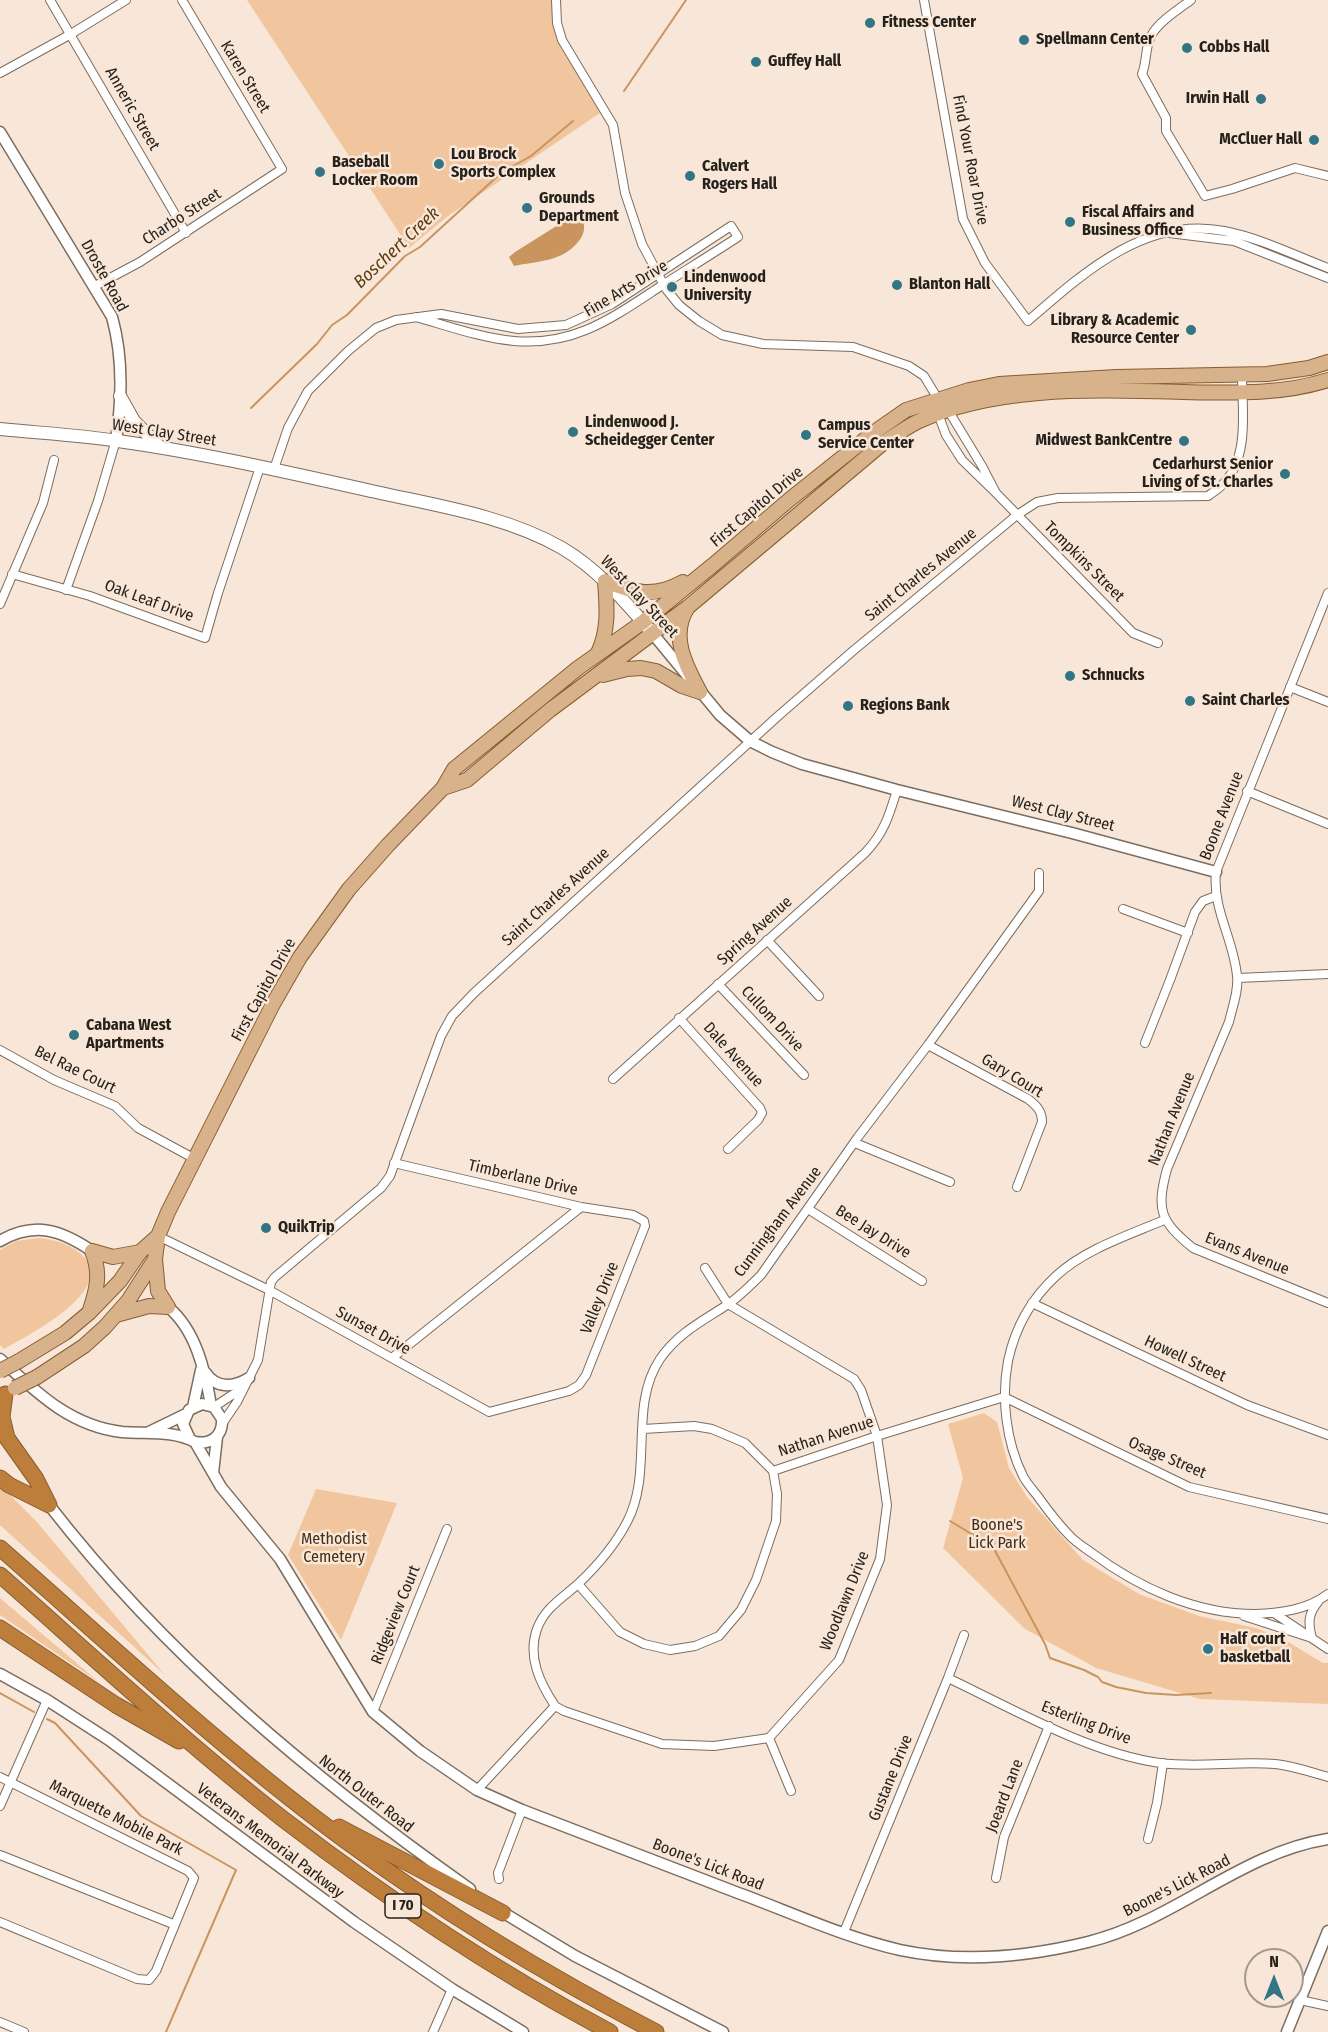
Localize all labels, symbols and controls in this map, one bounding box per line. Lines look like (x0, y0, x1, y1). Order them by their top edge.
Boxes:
place label: Fitness Center (882, 13, 976, 33)
marker: Fitness Center (863, 16, 877, 30)
place label: Spellmann Center (1036, 30, 1154, 50)
marker: Spellmann Center (1017, 33, 1031, 47)
street label: Karen Street (216, 37, 274, 117)
place label: Cobbs Hall (1199, 38, 1269, 58)
marker: Cobbs Hall (1180, 41, 1194, 55)
place label: Guffey Hall (768, 52, 841, 72)
marker: Guffey Hall (749, 55, 763, 69)
street label: Anneric Street (100, 64, 164, 154)
place label: Irwin Hall (1186, 89, 1249, 109)
marker: Irwin Hall (1254, 92, 1268, 106)
street label: Find Your Roar Drive (948, 93, 992, 227)
place label: McCluer Hall (1219, 130, 1302, 150)
marker: McCluer Hall (1307, 133, 1321, 147)
place label: Lou Brock Sports Complex (451, 145, 556, 183)
place label: Baseball Locker Room (332, 153, 418, 191)
marker: Lou Brock Sports Complex (432, 157, 446, 171)
place label: Calvert Rogers Hall (702, 157, 777, 195)
marker: Baseball Locker Room (313, 165, 327, 179)
marker: Calvert Rogers Hall (683, 169, 697, 183)
street label: Charbo Street (139, 184, 225, 250)
place label: Grounds Department (539, 189, 619, 227)
marker: Grounds Department (520, 201, 534, 215)
water label: Boschert Creek (350, 203, 444, 293)
place label: Fiscal Affairs and Business Office (1082, 203, 1194, 241)
marker: Fiscal Affairs and Business Office (1063, 215, 1077, 229)
street label: Droste Road (76, 237, 132, 315)
street label: Fine Arts Drive (581, 256, 671, 322)
place label: Lindenwood University (684, 268, 766, 306)
place label: Blanton Hall (909, 275, 990, 295)
marker: Blanton Hall (890, 278, 904, 292)
marker: Lindenwood University (665, 280, 679, 294)
place label: Library & Academic Resource Center (1051, 311, 1179, 349)
marker: Library & Academic Resource Center (1184, 323, 1198, 337)
place label: Lindenwood J. Scheidegger Center (585, 413, 714, 451)
street label: West Clay Street (110, 415, 218, 451)
place label: Campus Service Center (818, 416, 914, 454)
marker: Lindenwood J. Scheidegger Center (566, 425, 580, 439)
marker: Campus Service Center (799, 428, 813, 442)
place label: Midwest BankCentre (1035, 431, 1172, 451)
marker: Midwest BankCentre (1177, 434, 1191, 448)
place label: Cedarhurst Senior Living of St. Charles (1142, 455, 1273, 493)
street label: First Capitol Drive (707, 463, 807, 551)
marker: Cedarhurst Senior Living of St. Charles (1278, 467, 1292, 481)
street label: Tompkins Street (1040, 518, 1128, 606)
street label: Saint Charles Avenue (861, 524, 981, 626)
street label: West Clay Street (596, 552, 682, 642)
street label: Oak Leaf Drive (102, 576, 196, 626)
place label: Schnucks (1082, 666, 1144, 686)
marker: Schnucks (1063, 669, 1077, 683)
place label: Saint Charles (1202, 691, 1290, 711)
marker: Saint Charles (1183, 694, 1197, 708)
place label: Regions Bank (860, 696, 950, 716)
marker: Regions Bank (841, 699, 855, 713)
street label: Boone Avenue (1196, 769, 1248, 863)
street label: West Clay Street (1009, 792, 1117, 836)
street label: Saint Charles Avenue (498, 844, 614, 950)
street label: Spring Avenue (714, 892, 796, 970)
street label: First Capitol Drive (228, 935, 300, 1045)
street label: Cullom Drive (737, 982, 807, 1056)
place label: Cabana West Apartments (86, 1016, 171, 1054)
street label: Dale Avenue (699, 1019, 767, 1091)
marker: Cabana West Apartments (67, 1028, 81, 1042)
street label: Bel Rae Court (31, 1042, 119, 1098)
street label: Gary Court (978, 1050, 1046, 1102)
street label: Nathan Avenue (1144, 1069, 1200, 1169)
street label: Timberlane Drive (466, 1156, 580, 1200)
street label: Cunningham Avenue (730, 1163, 826, 1281)
street label: Bee Jay Drive (832, 1201, 914, 1263)
place label: QuikTrip (278, 1218, 335, 1238)
marker: QuikTrip (259, 1221, 273, 1235)
street label: Evans Avenue (1202, 1228, 1292, 1280)
street label: Valley Drive (577, 1259, 623, 1337)
street label: Sunset Drive (332, 1303, 414, 1359)
street label: Howell Street (1141, 1332, 1229, 1386)
street label: Nathan Avenue (776, 1413, 876, 1461)
street label: Osage Street (1125, 1433, 1209, 1483)
park label: Boone's Lick Park (968, 1516, 1026, 1554)
park label: Methodist Cemetery (301, 1530, 367, 1568)
street label: Woodlawn Drive (816, 1548, 874, 1654)
street label: Ridgeview Court (367, 1563, 425, 1667)
place label: Half court basketball (1220, 1630, 1290, 1668)
marker: Half court basketball (1201, 1642, 1215, 1656)
street label: Esterling Drive (1038, 1697, 1134, 1749)
street label: Gustane Drive (865, 1732, 917, 1824)
street label: North Outer Road (315, 1751, 417, 1837)
street label: Joeard Lane (982, 1757, 1028, 1835)
street label: Marquette Mobile Park (46, 1776, 186, 1860)
street label: Veterans Memorial Parkway (193, 1779, 347, 1903)
street label: Boone's Lick Road (650, 1835, 766, 1895)
street label: Boone's Lick Road (1120, 1851, 1234, 1921)
road number: I 70 (385, 1894, 421, 1918)
north arrow (1244, 1948, 1304, 2008)
text: N (1269, 1952, 1279, 1971)

